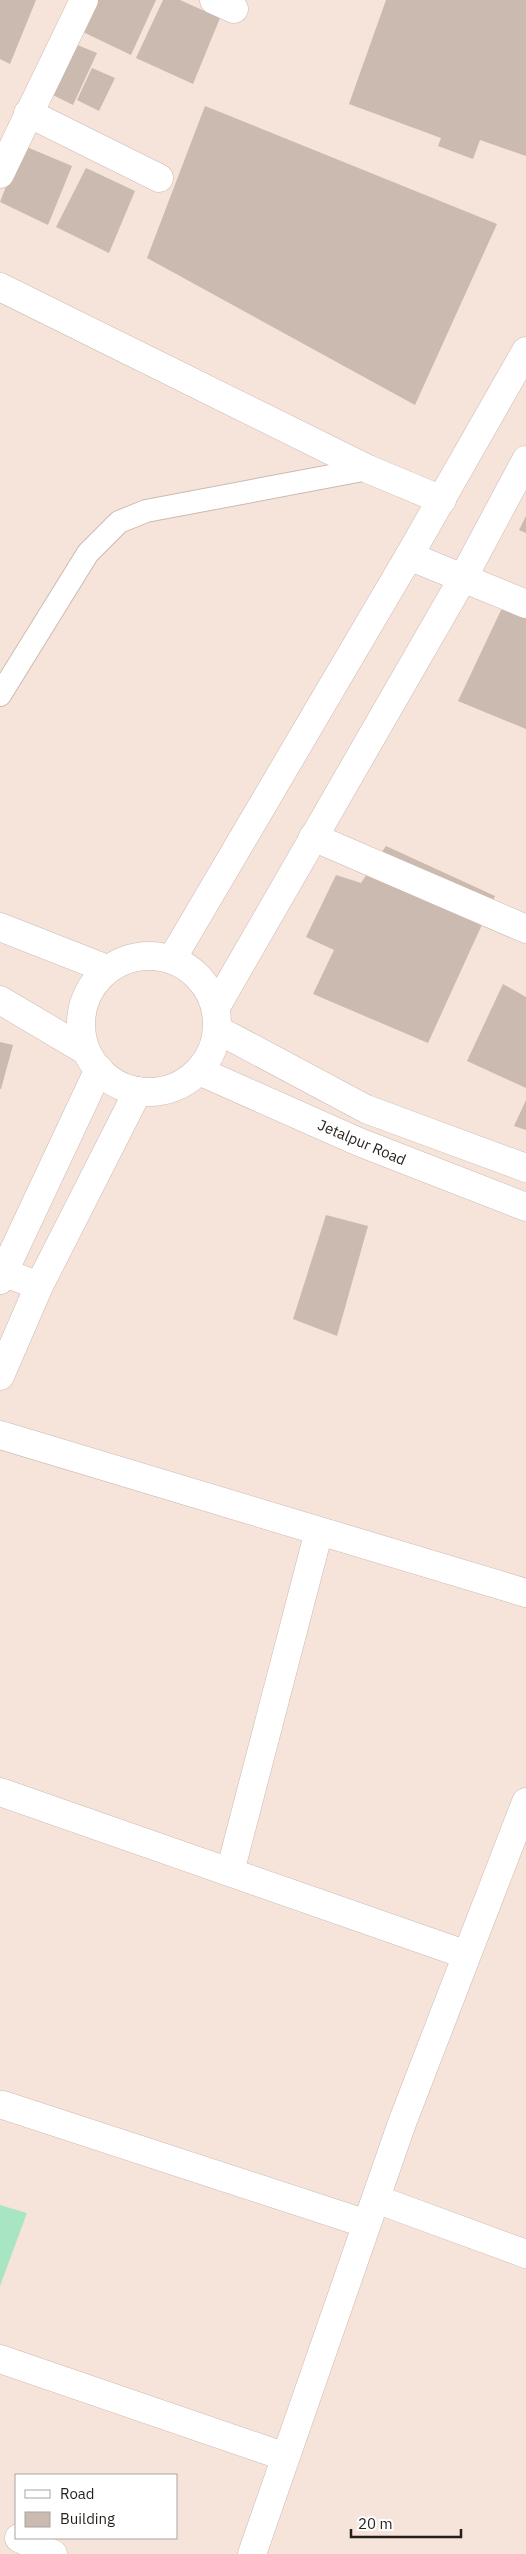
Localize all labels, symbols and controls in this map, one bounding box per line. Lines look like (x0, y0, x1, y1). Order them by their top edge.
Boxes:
street label: Jetalpur Road (315, 1115, 409, 1169)
legend (15, 2474, 178, 2539)
text: Road (60, 2484, 95, 2503)
scale bar (351, 2506, 461, 2538)
text: Building (60, 2509, 115, 2528)
text: 20 m (358, 2514, 393, 2533)

